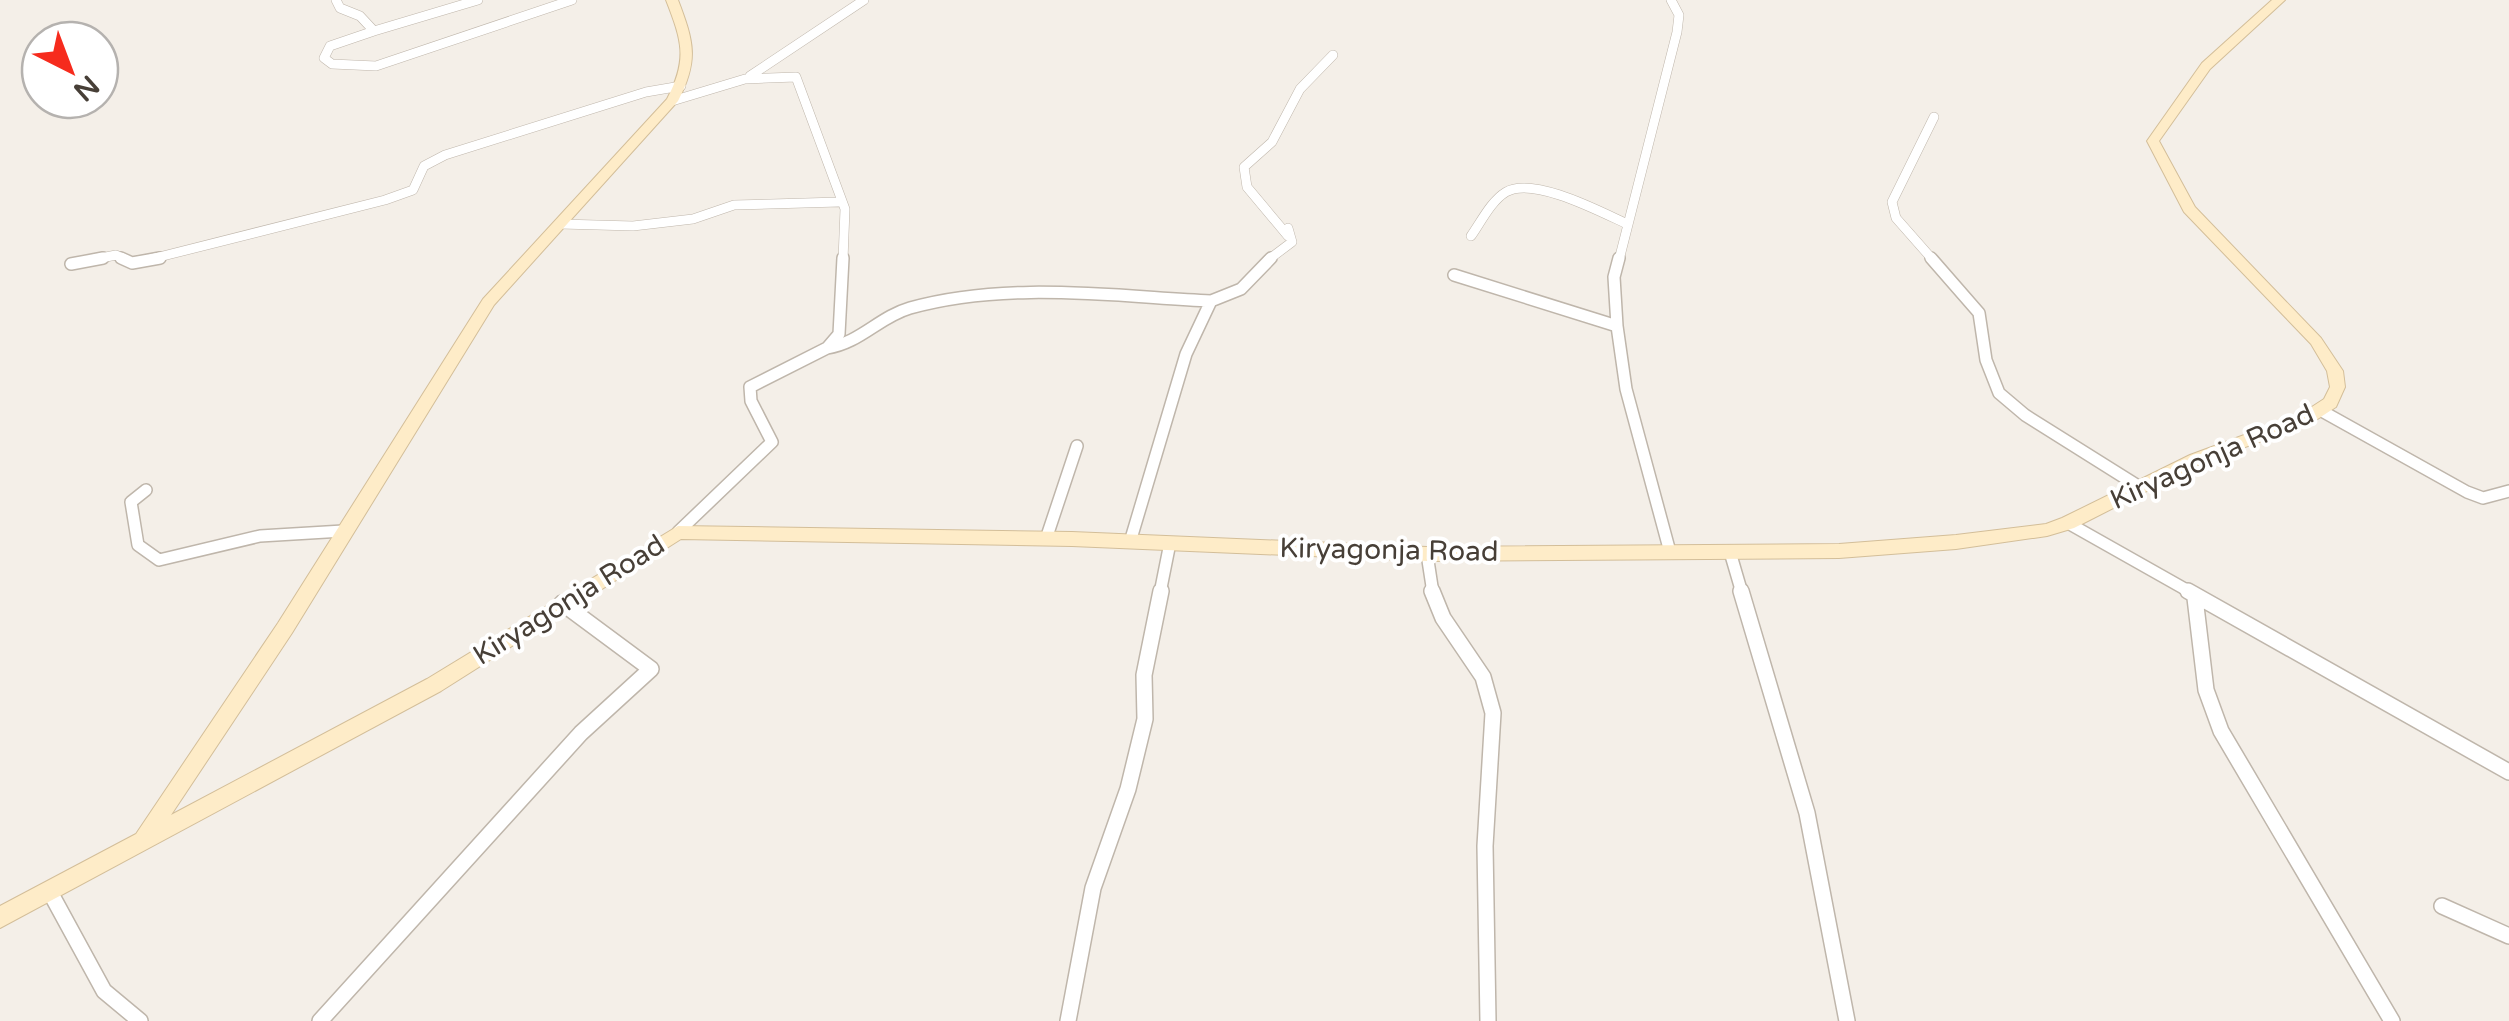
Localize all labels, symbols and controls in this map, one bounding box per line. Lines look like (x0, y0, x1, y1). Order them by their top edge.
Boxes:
north arrow (20, 20, 120, 120)
text: N (66, 68, 106, 108)
street label: Kiryagonja Road (2105, 397, 2319, 517)
street label: Kiryagonja Road (467, 527, 671, 673)
street label: Kiryagonja Road (1279, 531, 1499, 569)

